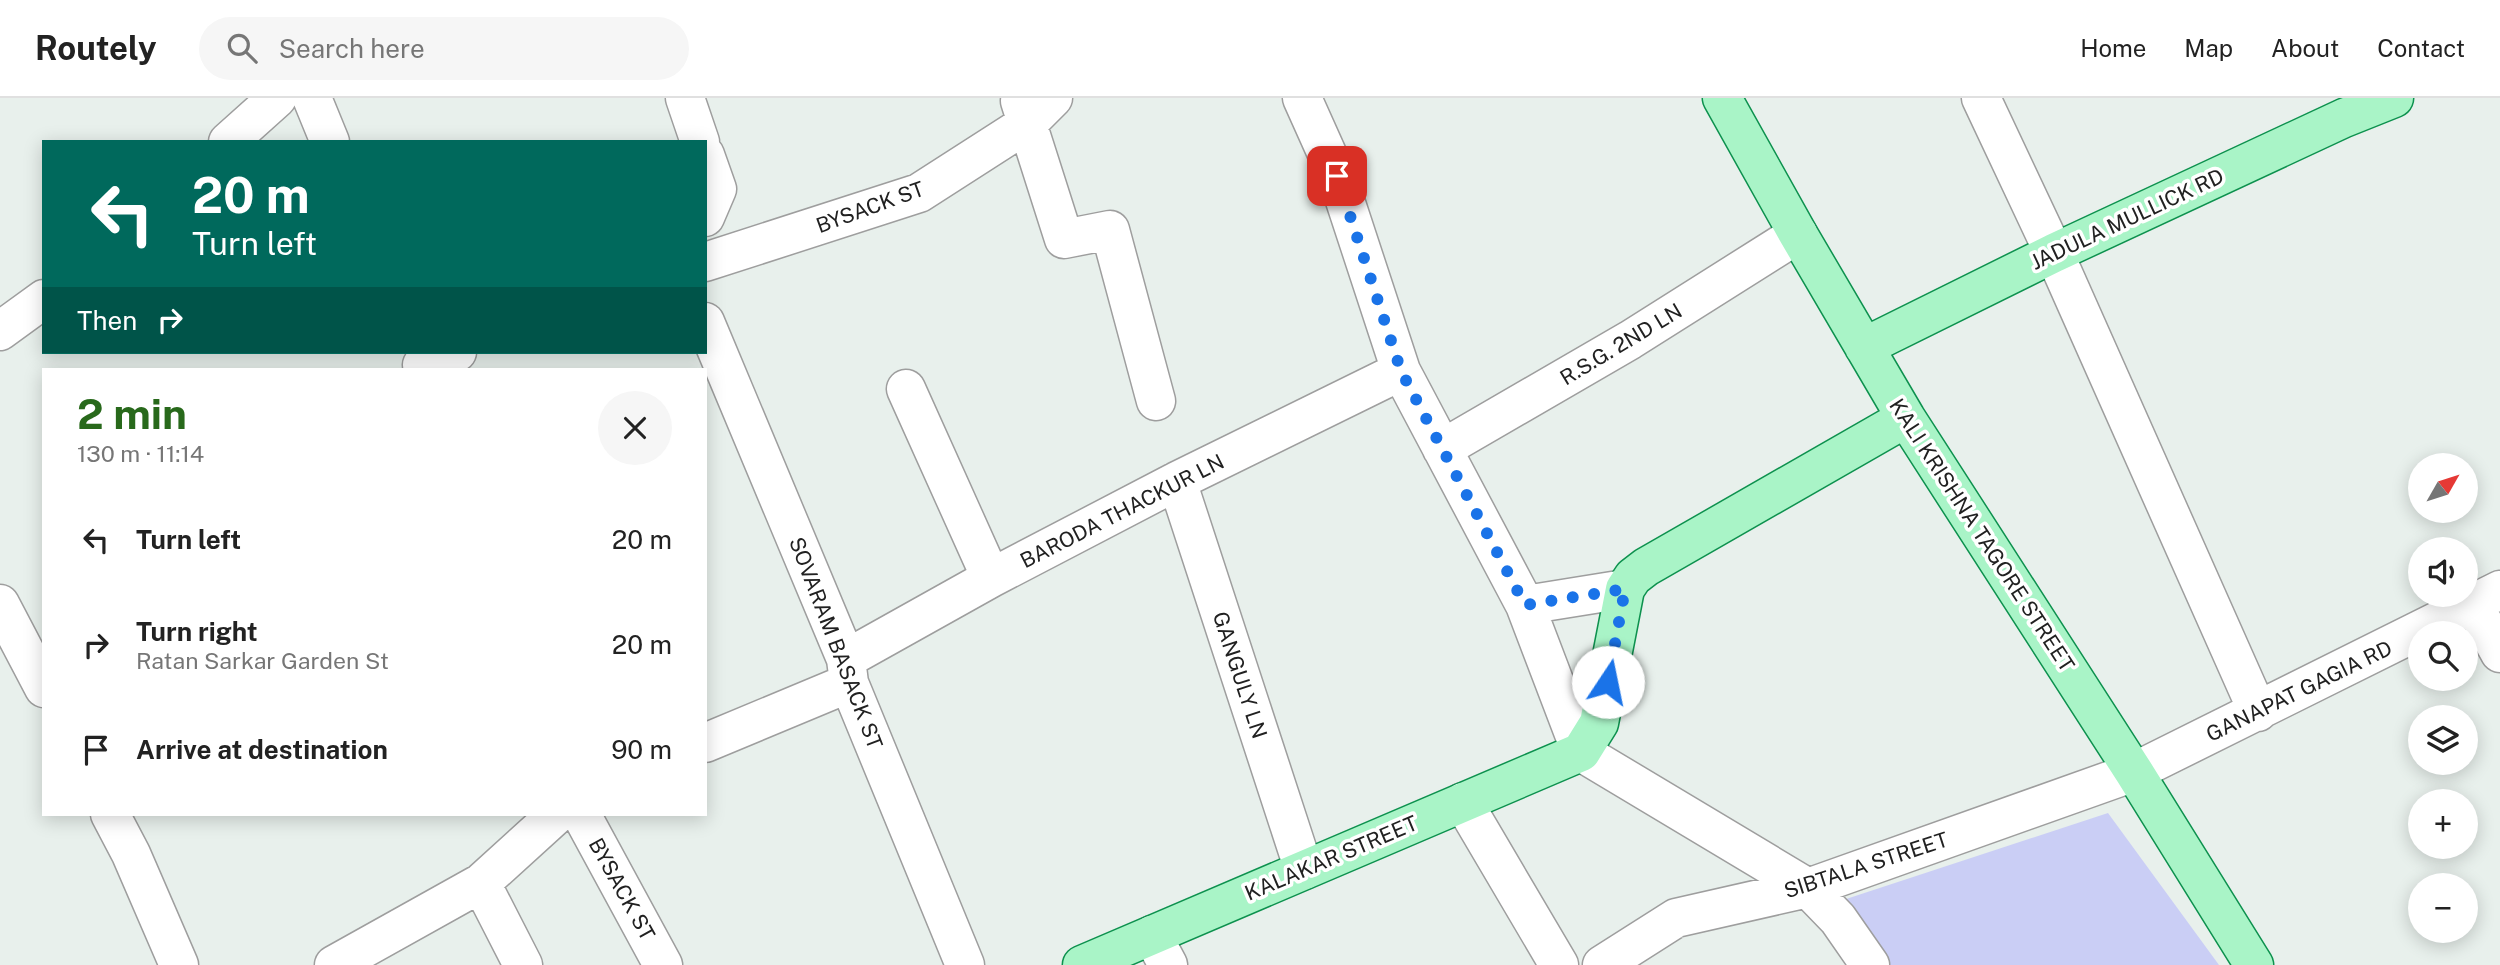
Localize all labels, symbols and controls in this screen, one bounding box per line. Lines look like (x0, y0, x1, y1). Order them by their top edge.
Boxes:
search box (199, 17, 689, 80)
text: Routely (35, 29, 157, 67)
icon: search (223, 29, 261, 67)
text: Search here (279, 33, 425, 64)
text: Home (2080, 34, 2146, 62)
text: Map (2184, 34, 2233, 62)
text: About (2271, 34, 2339, 62)
text: Contact (2377, 34, 2465, 62)
pin (1307, 146, 1367, 206)
icon: arrive (1318, 157, 1356, 195)
street label: JADULA MULLICK RD (2027, 163, 2227, 275)
text: 20 m (192, 166, 310, 224)
icon: left (77, 168, 168, 259)
street label: BYSACK ST (813, 176, 927, 238)
text: Turn left (192, 225, 317, 262)
street label: R.S.G. 2ND LN (1556, 298, 1686, 390)
icon: right (151, 301, 189, 339)
text: Then (77, 305, 137, 336)
text: 2 min (77, 389, 187, 438)
button: close (598, 391, 672, 465)
street label: KALI KRISHNA TAGORE STREET (1884, 394, 2080, 676)
text: 130 m · 11:14 (77, 440, 204, 467)
street label: BARODA THACKUR LN (1016, 449, 1228, 573)
north arrow (2408, 453, 2478, 523)
map controls (2408, 453, 2478, 943)
icon: left (77, 521, 115, 559)
text: Turn left (136, 524, 241, 555)
text: 20 m (612, 524, 672, 555)
street label: SOVARAM BASACK ST (784, 534, 888, 752)
button: sound (2408, 537, 2478, 607)
street label: GANGULY LN (1208, 608, 1272, 742)
text: Turn right (136, 616, 258, 647)
button: search (2408, 621, 2478, 691)
icon: right (77, 626, 115, 664)
text: 20 m (612, 629, 672, 660)
street label: GANAPAT GAGIA RD (2202, 635, 2396, 747)
position arrow (1571, 645, 1645, 719)
text: Ratan Sarkar Garden St (136, 647, 389, 674)
button: layers (2408, 705, 2478, 775)
icon: arrive (77, 731, 115, 769)
text: Arrive at destination (136, 734, 388, 765)
text: 90 m (611, 734, 672, 765)
button: + (2408, 789, 2478, 859)
street label: KALAKAR STREET (1241, 810, 1421, 906)
street label: SIBTALA STREET (1781, 827, 1951, 903)
street label: BYSACK ST (584, 833, 660, 945)
button: − (2408, 873, 2478, 943)

